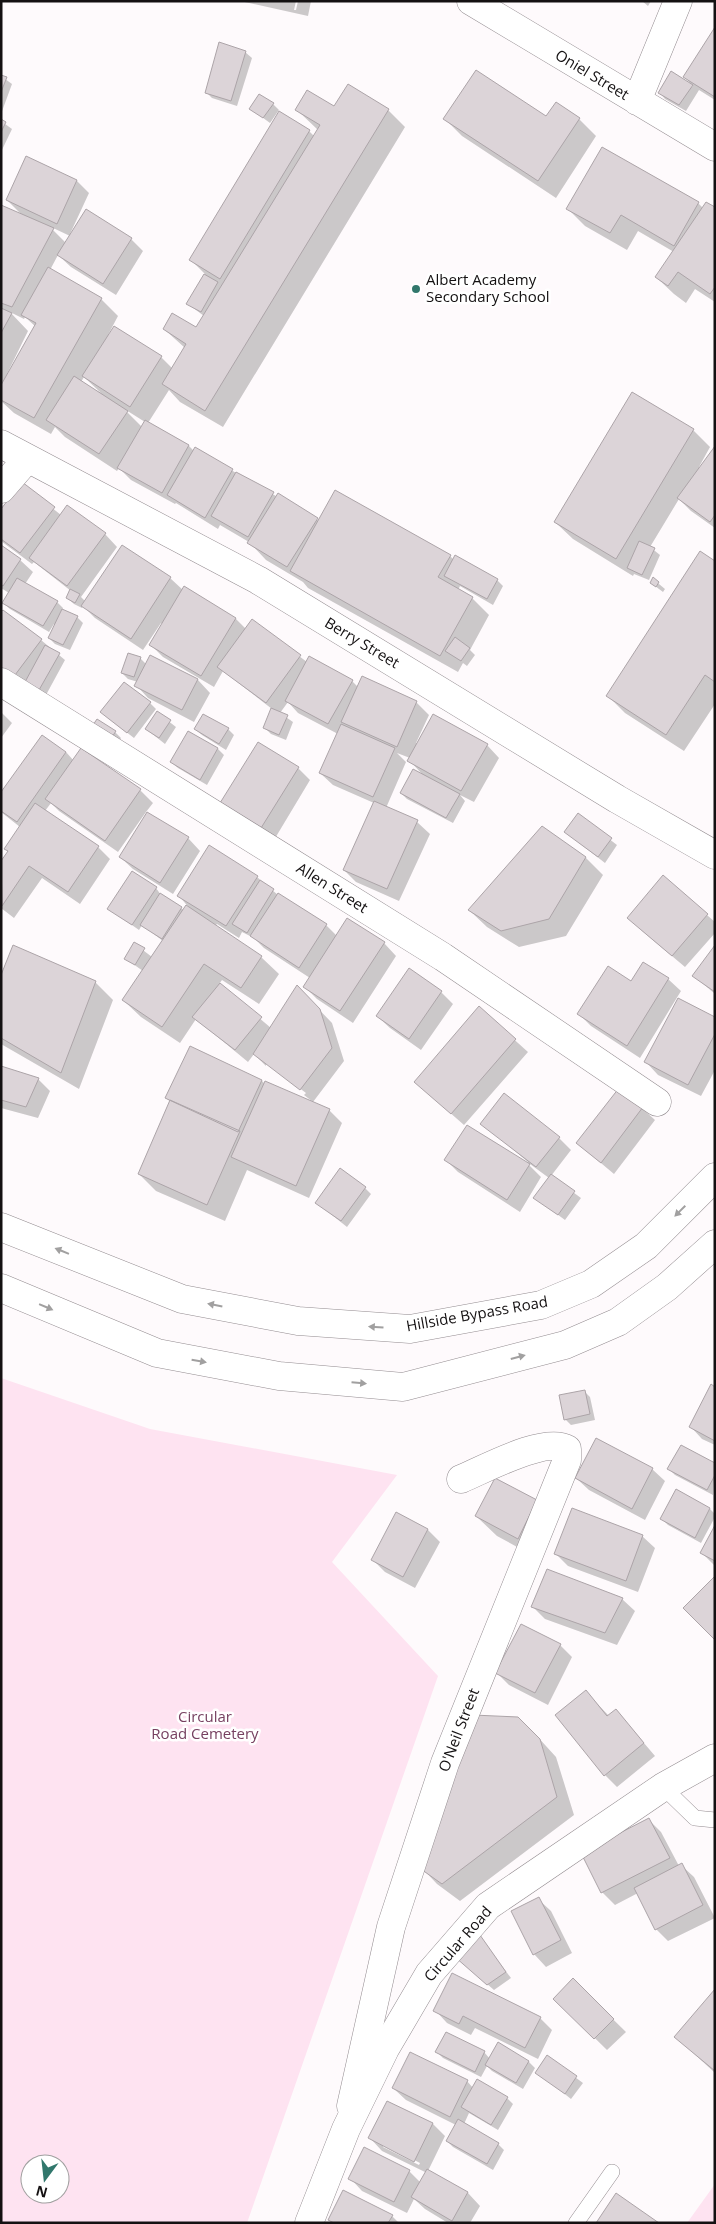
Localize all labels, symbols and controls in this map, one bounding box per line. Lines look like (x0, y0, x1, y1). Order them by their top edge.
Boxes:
street label: Oniel Street (552, 44, 633, 104)
place label: Albert Academy Secondary School (426, 269, 550, 306)
marker: Albert Academy Secondary School (410, 283, 422, 295)
street label: Berry Street (321, 612, 404, 672)
street label: Allen Street (293, 857, 372, 917)
one-way arrow (675, 1205, 687, 1217)
one-way arrow (55, 1247, 69, 1255)
street label: Hillside Bypass Road (404, 1291, 549, 1335)
one-way arrow (207, 1301, 223, 1309)
one-way arrow (39, 1303, 53, 1311)
one-way arrow (368, 1322, 384, 1330)
one-way arrow (510, 1353, 525, 1361)
one-way arrow (191, 1357, 207, 1365)
one-way arrow (352, 1379, 368, 1387)
street label: O'Neil Street (433, 1685, 483, 1774)
park label: Circular Road Cemetery (151, 1706, 259, 1743)
street label: Circular Road (419, 1901, 496, 1985)
north arrow (20, 2154, 70, 2204)
text: N (34, 2181, 49, 2203)

